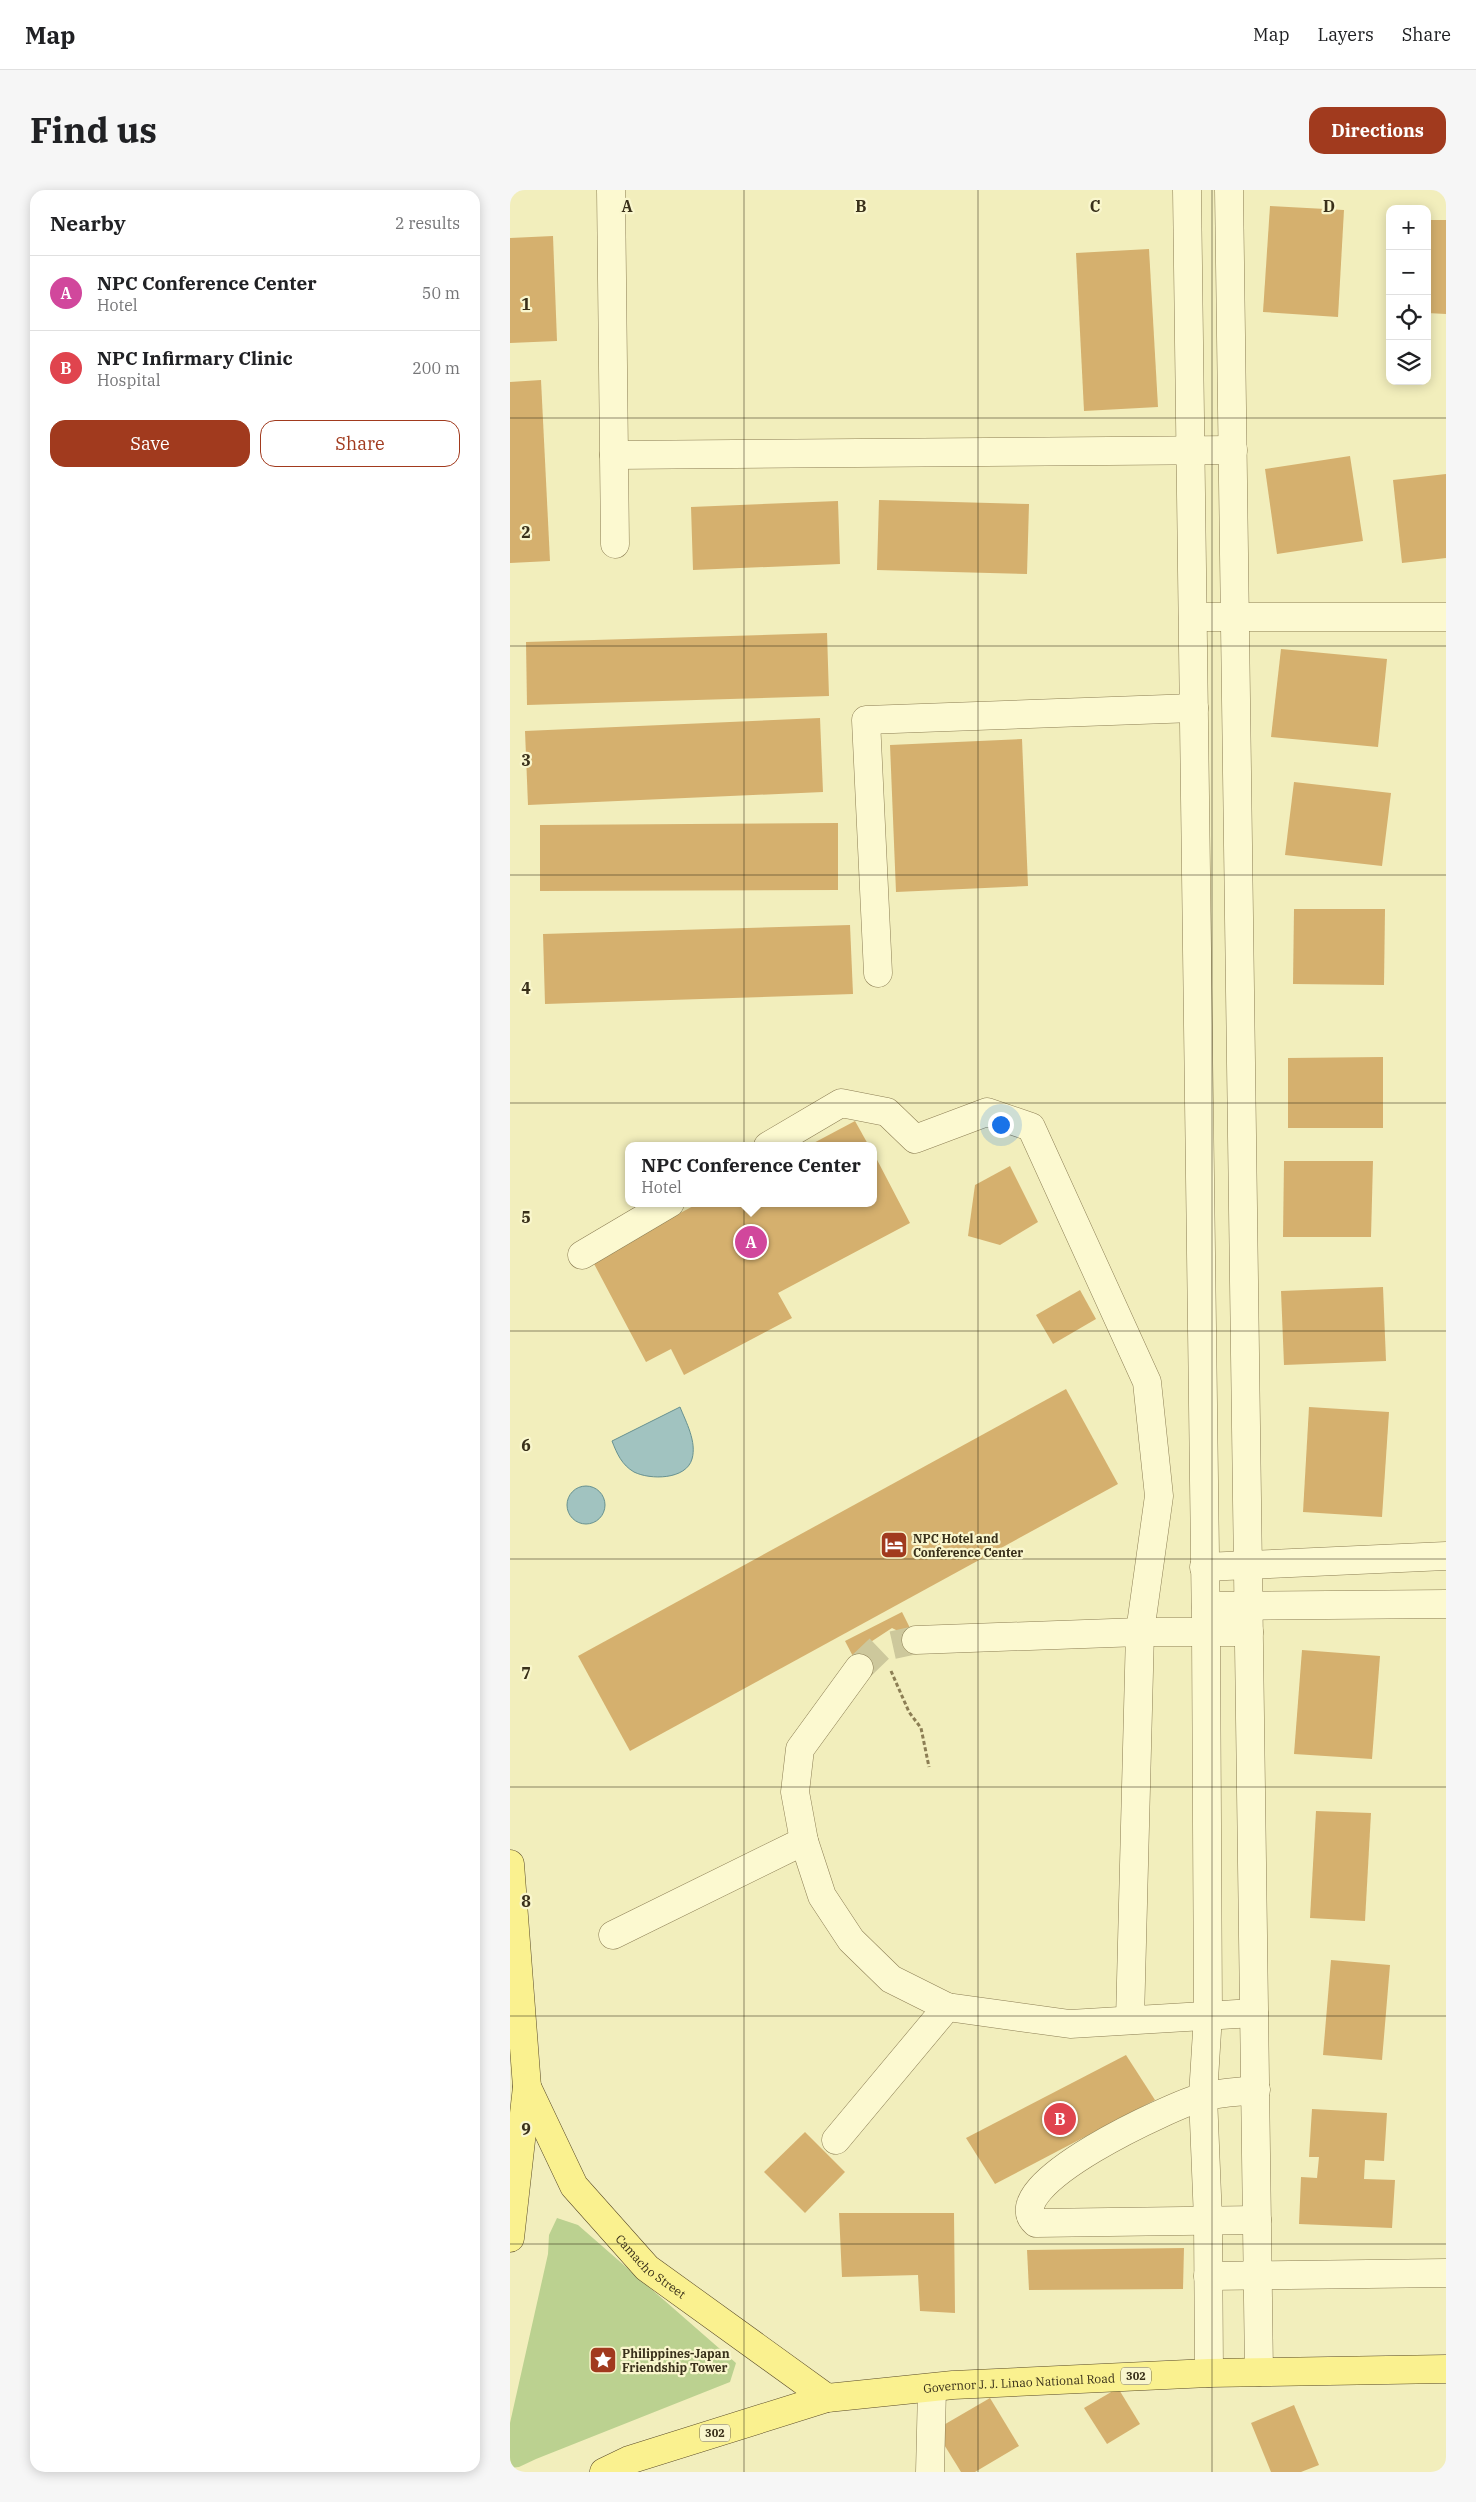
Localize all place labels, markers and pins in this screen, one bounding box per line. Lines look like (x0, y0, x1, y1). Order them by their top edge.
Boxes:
pin: A (735, 1223, 767, 1261)
hotel icon: NPC Hotel and Conference Center (879, 1530, 909, 1560)
place label: NPC Hotel and Conference Center (913, 1531, 1023, 1560)
pin: B (1044, 2100, 1076, 2138)
place icon: Philippines-Japan Friendship Tower (588, 2345, 618, 2375)
place label: Philippines-Japan Friendship Tower (622, 2346, 730, 2375)

